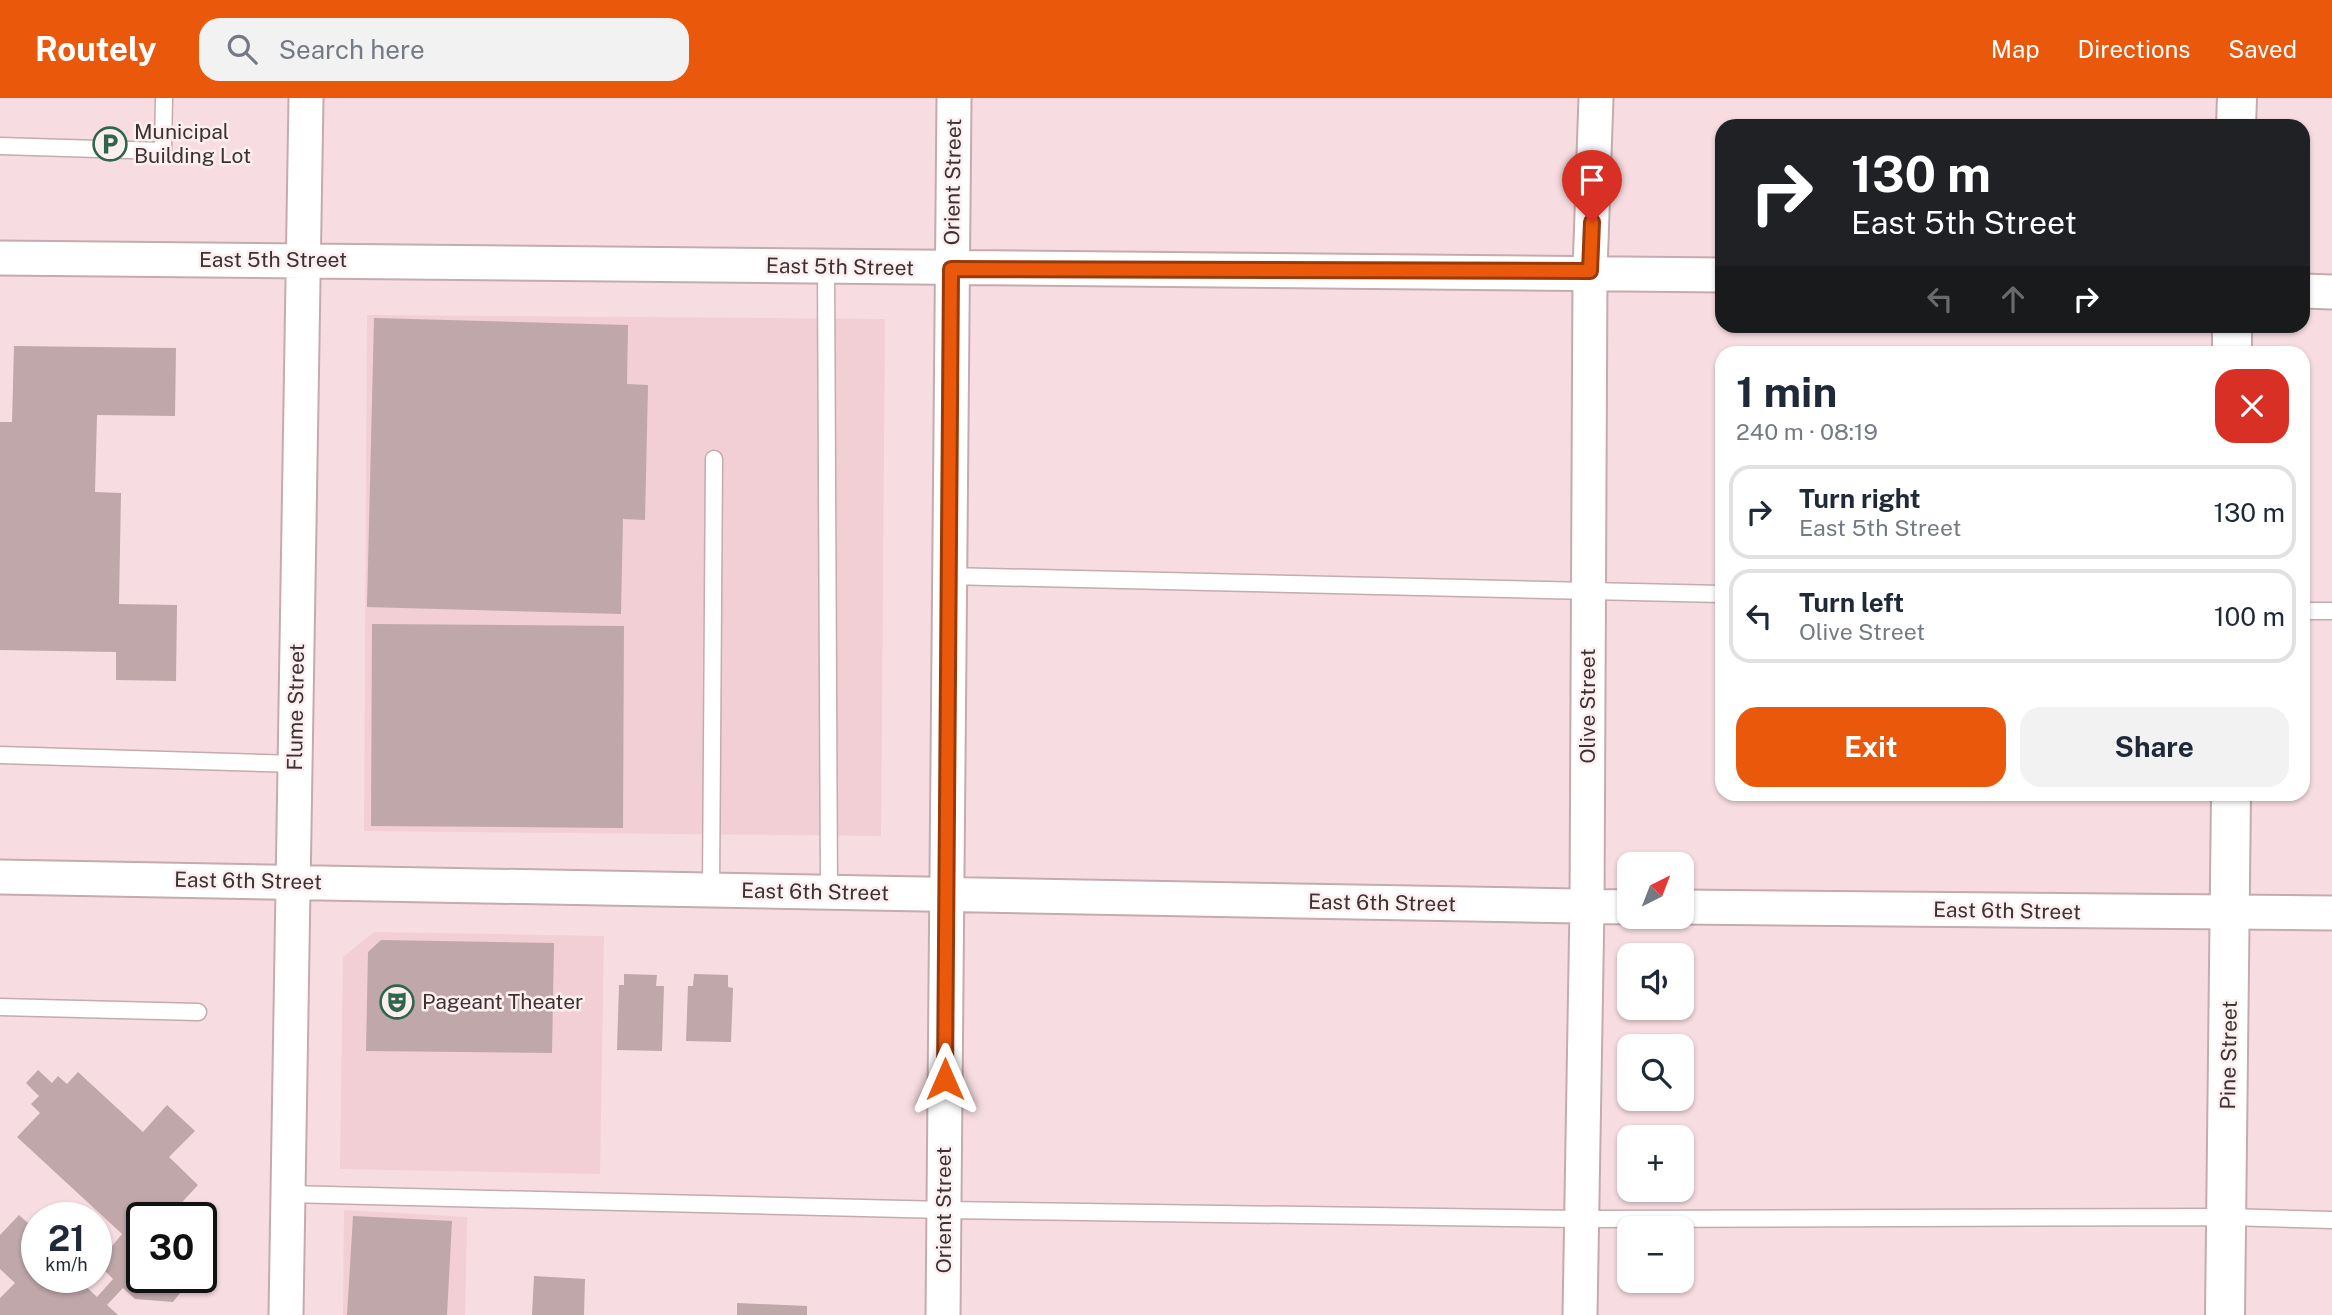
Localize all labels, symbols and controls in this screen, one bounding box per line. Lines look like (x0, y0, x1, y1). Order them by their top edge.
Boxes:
search box (199, 18, 689, 81)
text: Routely (35, 30, 157, 68)
icon: search (223, 30, 261, 68)
text: Search here (279, 34, 425, 65)
text: Map (1991, 35, 2040, 63)
text: Directions (2078, 35, 2190, 63)
text: Saved (2228, 35, 2297, 63)
street label: Orient Street (939, 118, 966, 246)
place label: Municipal Building Lot (134, 119, 251, 168)
parking icon: Municipal Building Lot (91, 125, 129, 163)
text: 130 m (1851, 145, 1991, 203)
icon: right (1736, 147, 1827, 238)
pin (1562, 150, 1622, 222)
icon: arrive (1573, 161, 1611, 199)
text: East 5th Street (1851, 204, 2077, 241)
street label: East 5th Street (199, 247, 347, 272)
street label: East 5th Street (766, 253, 914, 280)
icon: left (1921, 280, 1959, 318)
icon: ahead (1994, 280, 2032, 318)
icon: right (2067, 280, 2105, 318)
text: 1 min (1736, 367, 1837, 416)
button: close (2215, 369, 2289, 443)
text: 240 m · 08:19 (1736, 418, 1878, 445)
text: Turn right (1799, 483, 1921, 514)
icon: right (1740, 493, 1778, 531)
text: 130 m (2213, 497, 2285, 528)
text: East 5th Street (1799, 514, 1961, 541)
text: Turn left (1799, 587, 1904, 618)
icon: left (1740, 597, 1778, 635)
text: 100 m (2214, 601, 2285, 632)
text: Olive Street (1799, 618, 1925, 645)
street label: Flume Street (282, 643, 309, 771)
street label: Olive Street (1575, 648, 1600, 764)
button: Exit (1736, 707, 2006, 787)
button: Share (2020, 707, 2289, 787)
north arrow (1617, 852, 1694, 929)
map controls (1617, 852, 1694, 1293)
street label: East 6th Street (174, 867, 322, 894)
street label: East 6th Street (741, 878, 889, 905)
street label: East 6th Street (1308, 889, 1456, 916)
street label: East 6th Street (1933, 897, 2081, 924)
button: sound (1617, 943, 1694, 1020)
theatre icon: Pageant Theater (378, 983, 416, 1021)
place label: Pageant Theater (422, 989, 583, 1014)
street label: Pine Street (2215, 1000, 2242, 1110)
button: search (1617, 1034, 1694, 1111)
position arrow (908, 1042, 982, 1116)
button: + (1617, 1125, 1694, 1202)
street label: Orient Street (931, 1147, 956, 1273)
speed limit sign: 30 (126, 1202, 217, 1293)
button: − (1617, 1216, 1694, 1293)
text: 21 (48, 1218, 85, 1259)
text: km/h (45, 1254, 88, 1275)

